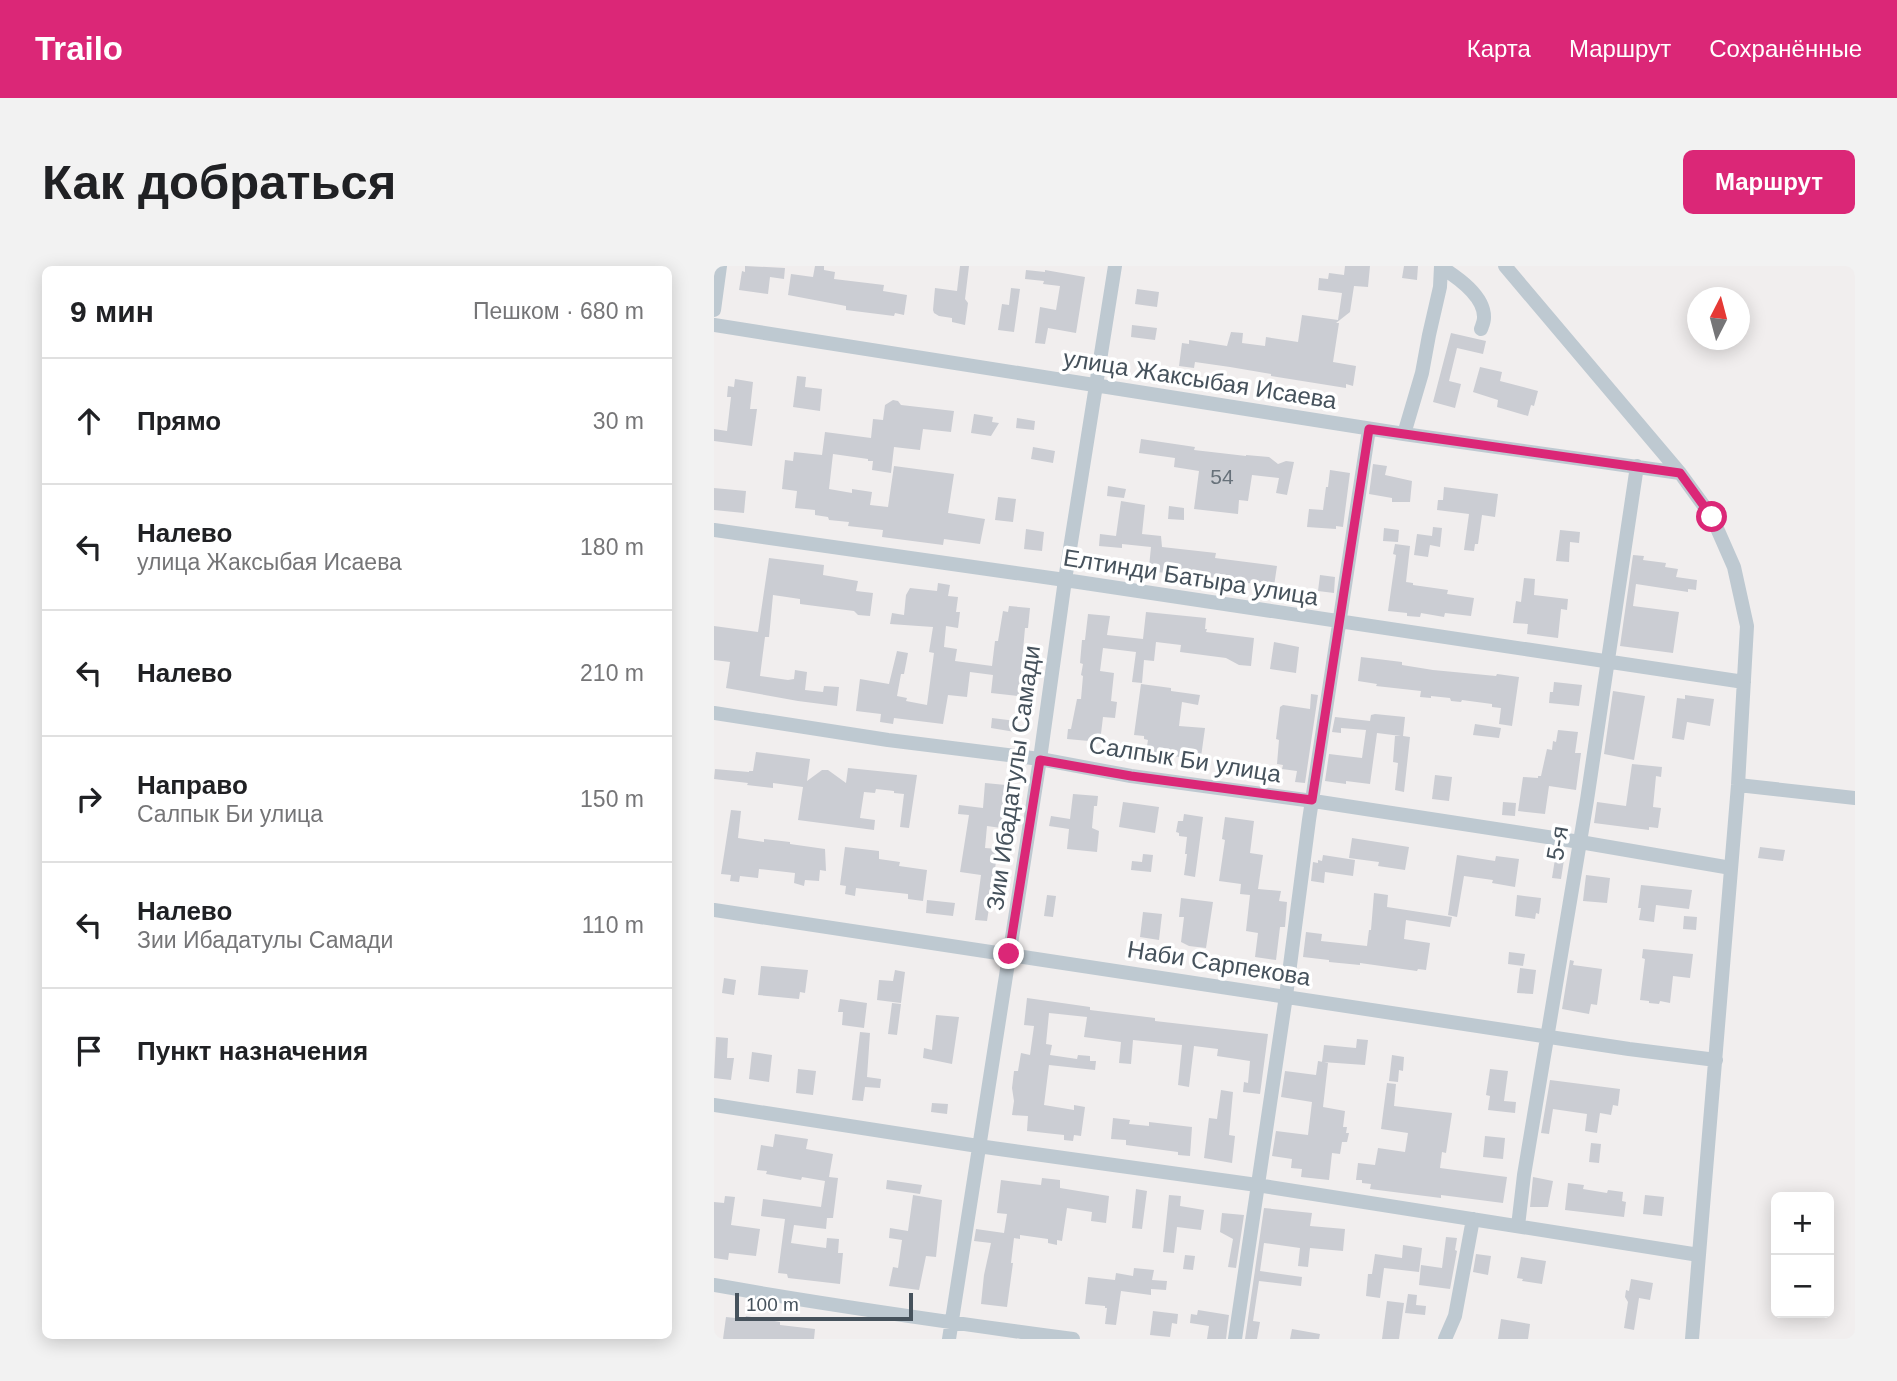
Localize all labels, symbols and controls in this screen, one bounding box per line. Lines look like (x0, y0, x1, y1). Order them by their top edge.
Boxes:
text: Trailo (35, 30, 123, 67)
text: Карта (1467, 35, 1531, 62)
text: Маршрут (1569, 35, 1671, 62)
text: Сохранённые (1709, 35, 1862, 62)
button: Маршрут (1683, 150, 1855, 214)
text: Как добраться (42, 155, 396, 209)
north arrow (1687, 287, 1750, 350)
text: 9 мин (70, 295, 154, 328)
text: Пешком · 680 m (473, 298, 644, 324)
street label: улица Жаксыбая Исаева (1061, 344, 1339, 414)
icon: ahead (70, 402, 108, 440)
text: Прямо (137, 406, 221, 436)
text: 30 m (593, 408, 644, 434)
house number: 54 (1210, 465, 1234, 488)
route start (1696, 501, 1727, 532)
text: Налево (137, 518, 232, 548)
icon: left (70, 528, 108, 566)
text: 180 m (580, 534, 644, 560)
street label: Елтинди Батыра улица (1062, 543, 1321, 611)
text: улица Жаксыбая Исаева (137, 549, 402, 575)
street label: Зии Ибадатулы Самади (981, 644, 1045, 912)
icon: left (70, 654, 108, 692)
text: Налево (137, 658, 232, 688)
text: 210 m (580, 660, 644, 686)
street label: Салпык Би улица (1087, 730, 1284, 788)
text: Направо (137, 770, 248, 800)
icon: right (70, 780, 108, 818)
text: 150 m (580, 786, 644, 812)
text: Салпык Би улица (137, 801, 323, 827)
street label: 5-я (1541, 824, 1573, 862)
text: Налево (137, 896, 232, 926)
icon: left (70, 906, 108, 944)
text: 110 m (582, 912, 644, 938)
text: Зии Ибадатулы Самади (137, 927, 393, 953)
street label: Наби Сарпекова (1125, 935, 1313, 991)
route end (993, 938, 1024, 969)
icon: arrive (70, 1032, 108, 1070)
text: Пункт назначения (137, 1036, 368, 1066)
map controls (1771, 1192, 1834, 1318)
button: + (1771, 1192, 1834, 1255)
button: − (1771, 1255, 1834, 1318)
scale bar (735, 1290, 914, 1322)
text: 100 m (746, 1294, 799, 1315)

